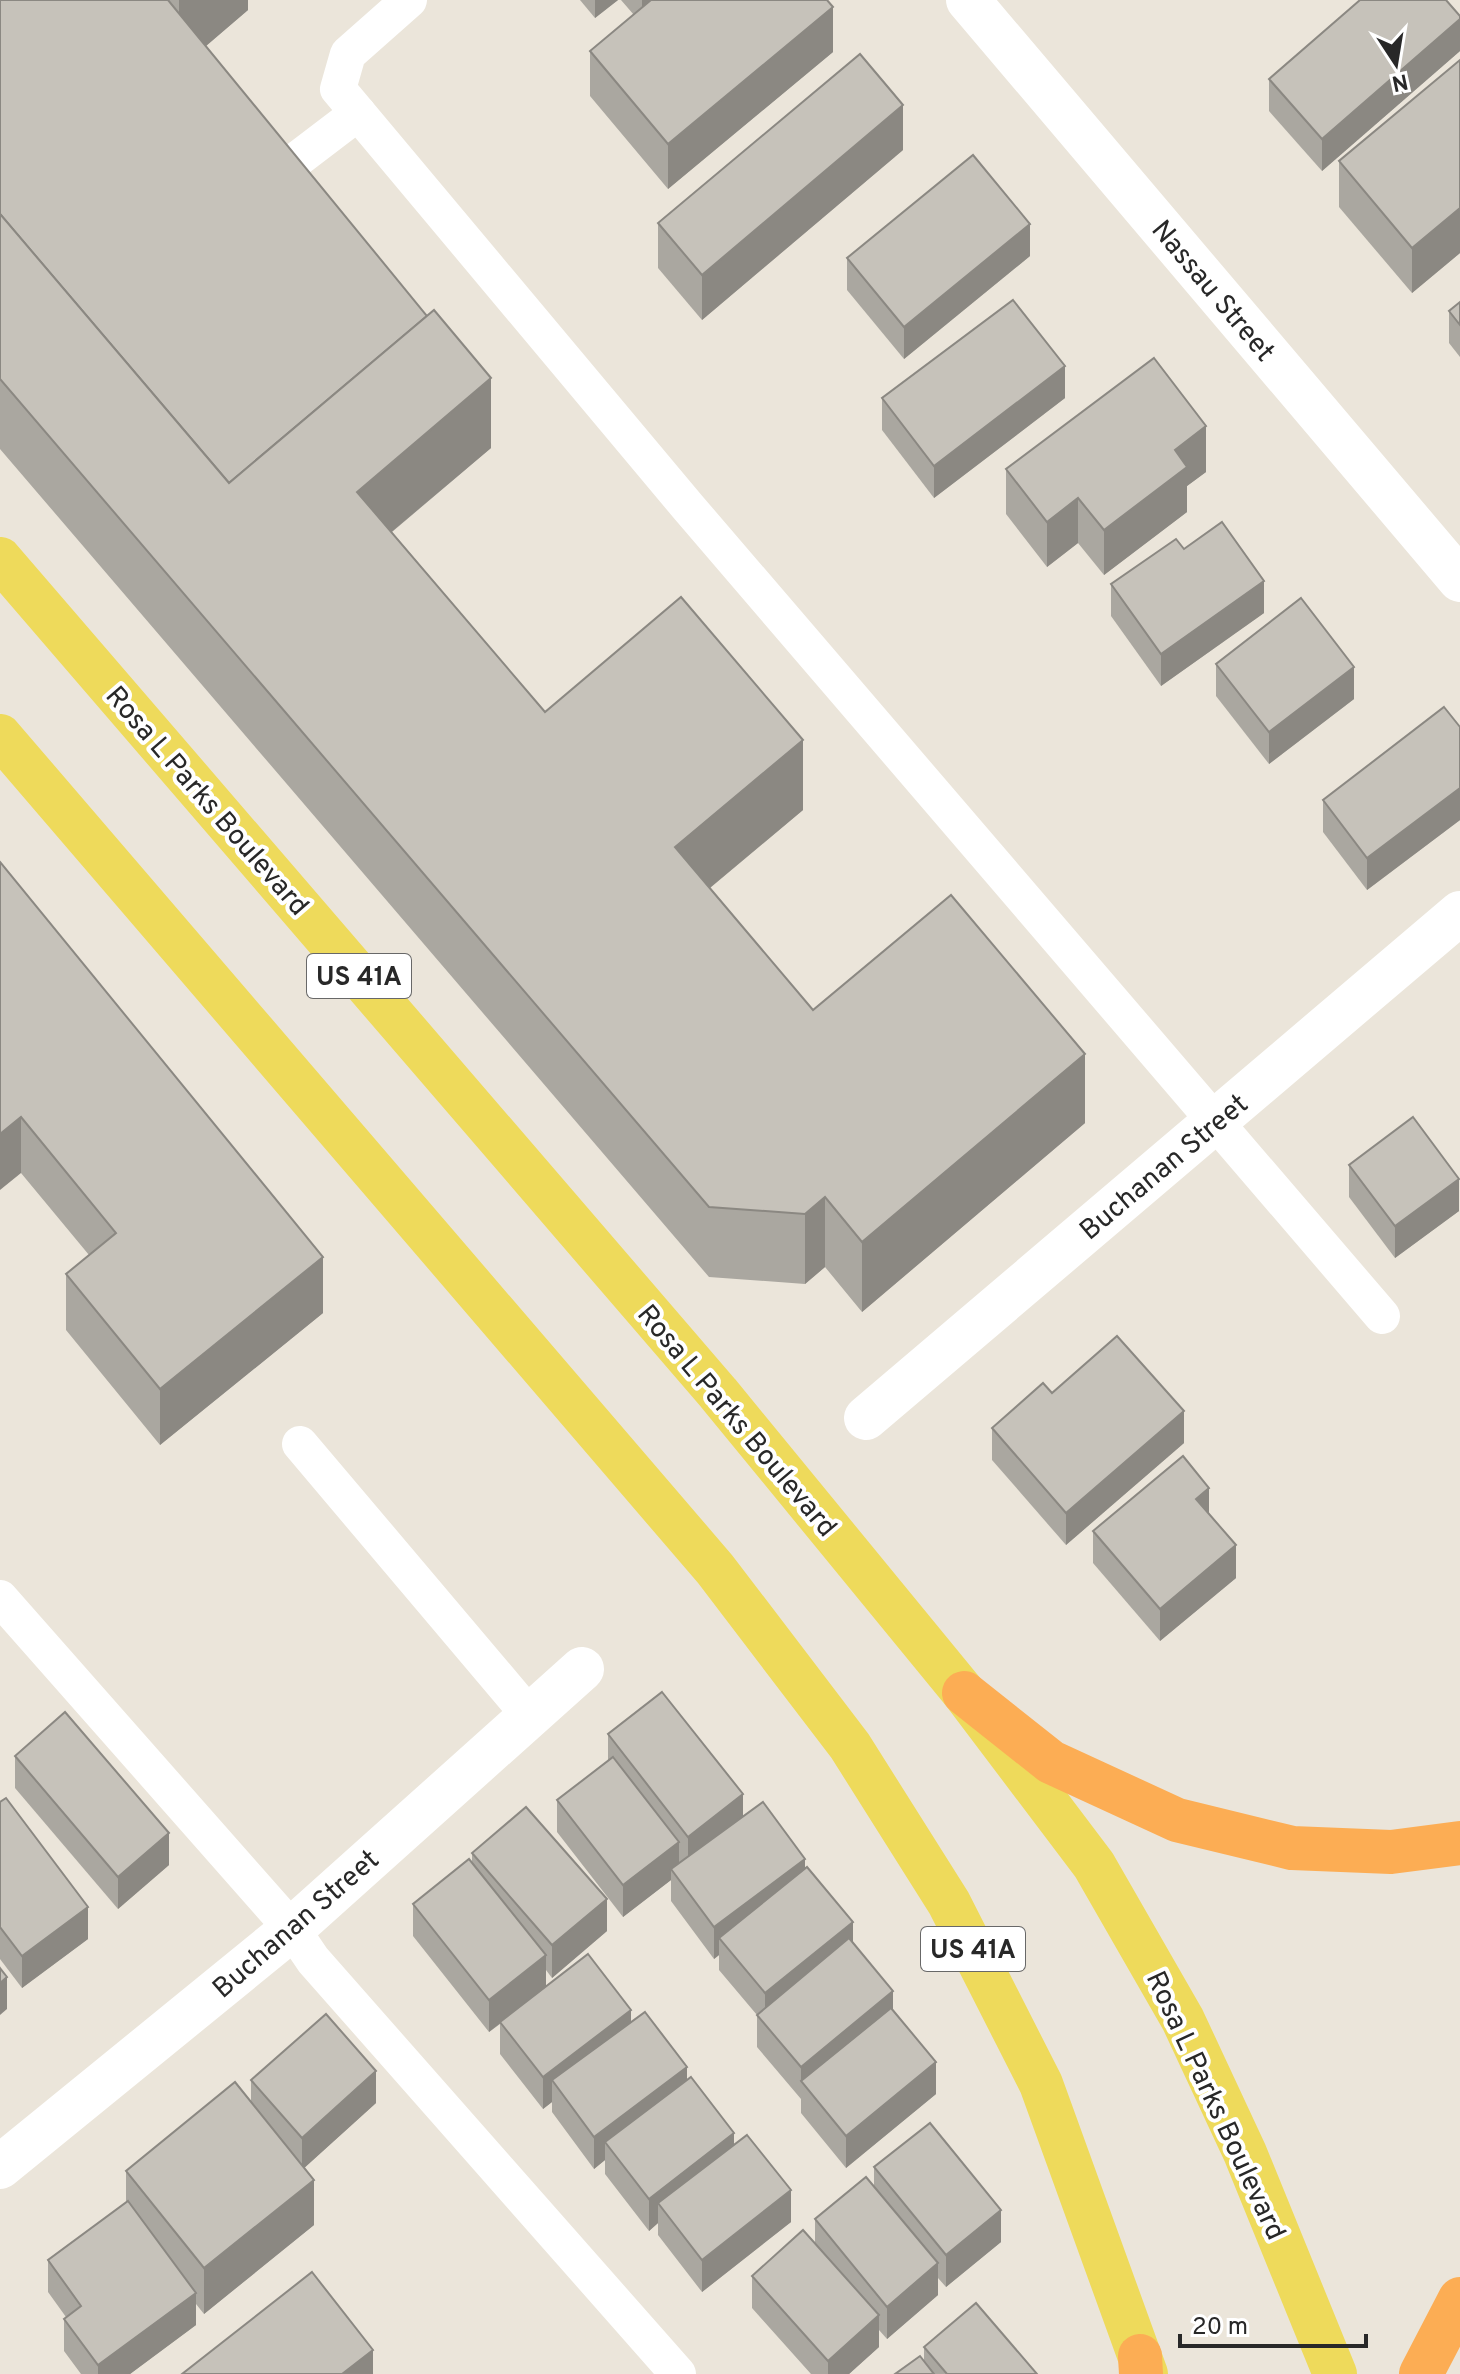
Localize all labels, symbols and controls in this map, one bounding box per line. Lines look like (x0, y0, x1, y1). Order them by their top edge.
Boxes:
north arrow (1356, 24, 1436, 104)
text: N (1389, 66, 1410, 96)
street label: Nassau Street (1142, 214, 1281, 370)
street label: Rosa L Parks Boulevard (96, 680, 315, 924)
road number: US 41A (307, 954, 411, 998)
street label: Buchanan Street (1073, 1087, 1257, 1249)
street label: Rosa L Parks Boulevard (628, 1298, 844, 1546)
street label: Buchanan Street (206, 1843, 388, 2008)
road number: US 41A (921, 1927, 1025, 1971)
street label: Rosa L Parks Boulevard (1136, 1966, 1292, 2247)
scale bar (1180, 2298, 1366, 2348)
text: 20 m (1192, 2313, 1248, 2343)

